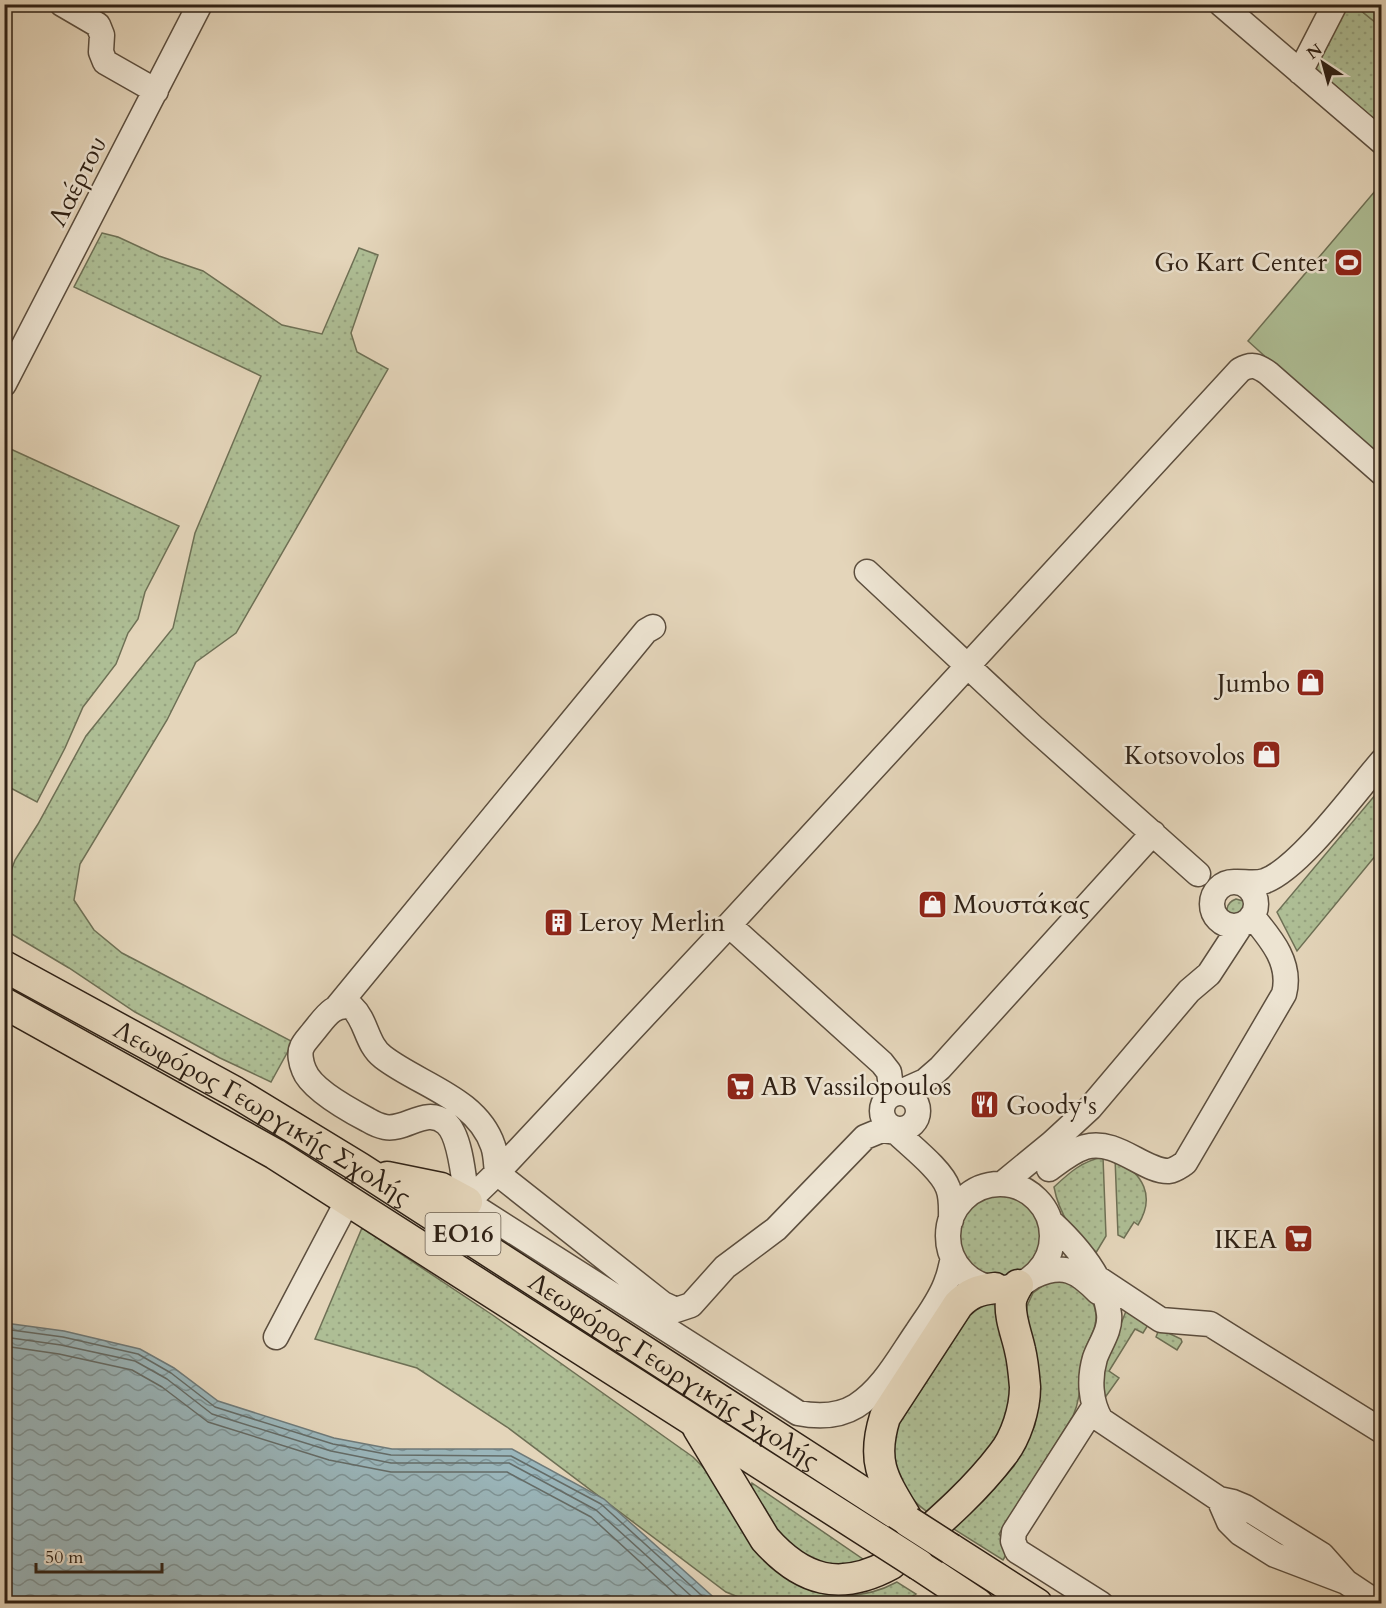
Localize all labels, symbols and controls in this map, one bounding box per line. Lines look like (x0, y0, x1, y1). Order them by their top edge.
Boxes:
north arrow (1293, 33, 1353, 93)
text: N (1303, 39, 1327, 65)
street label: Λαέρτου (40, 130, 115, 232)
place label: Go Kart Center (1154, 245, 1328, 280)
sports icon: Go Kart Center (1332, 246, 1364, 278)
place label: Jumbo (1213, 666, 1290, 701)
shop icon: Jumbo (1295, 667, 1327, 699)
place label: Kotsovolos (1124, 738, 1245, 773)
shop icon: Kotsovolos (1250, 739, 1282, 771)
place label: Μουστάκας (953, 887, 1090, 922)
shop icon: Μουστάκας (916, 888, 948, 920)
place label: Leroy Merlin (579, 905, 725, 940)
building icon: Leroy Merlin (542, 906, 574, 938)
street label: Λεωφόρος Γεωργικής Σχολής (107, 1012, 417, 1214)
place label: AB Vassilopoulos (761, 1069, 951, 1104)
supermarket icon: AB Vassilopoulos (724, 1070, 756, 1102)
place label: Goody's (1006, 1088, 1097, 1123)
restaurant icon: Goody's (969, 1089, 1001, 1121)
road number: ΕΟ16 (426, 1213, 500, 1255)
place label: IKEA (1214, 1222, 1278, 1257)
supermarket icon: IKEA (1282, 1223, 1314, 1255)
street label: Λεωφόρος Γεωργικής Σχολής (522, 1264, 826, 1478)
scale bar (36, 1536, 162, 1574)
text: 50 m (45, 1545, 84, 1570)

